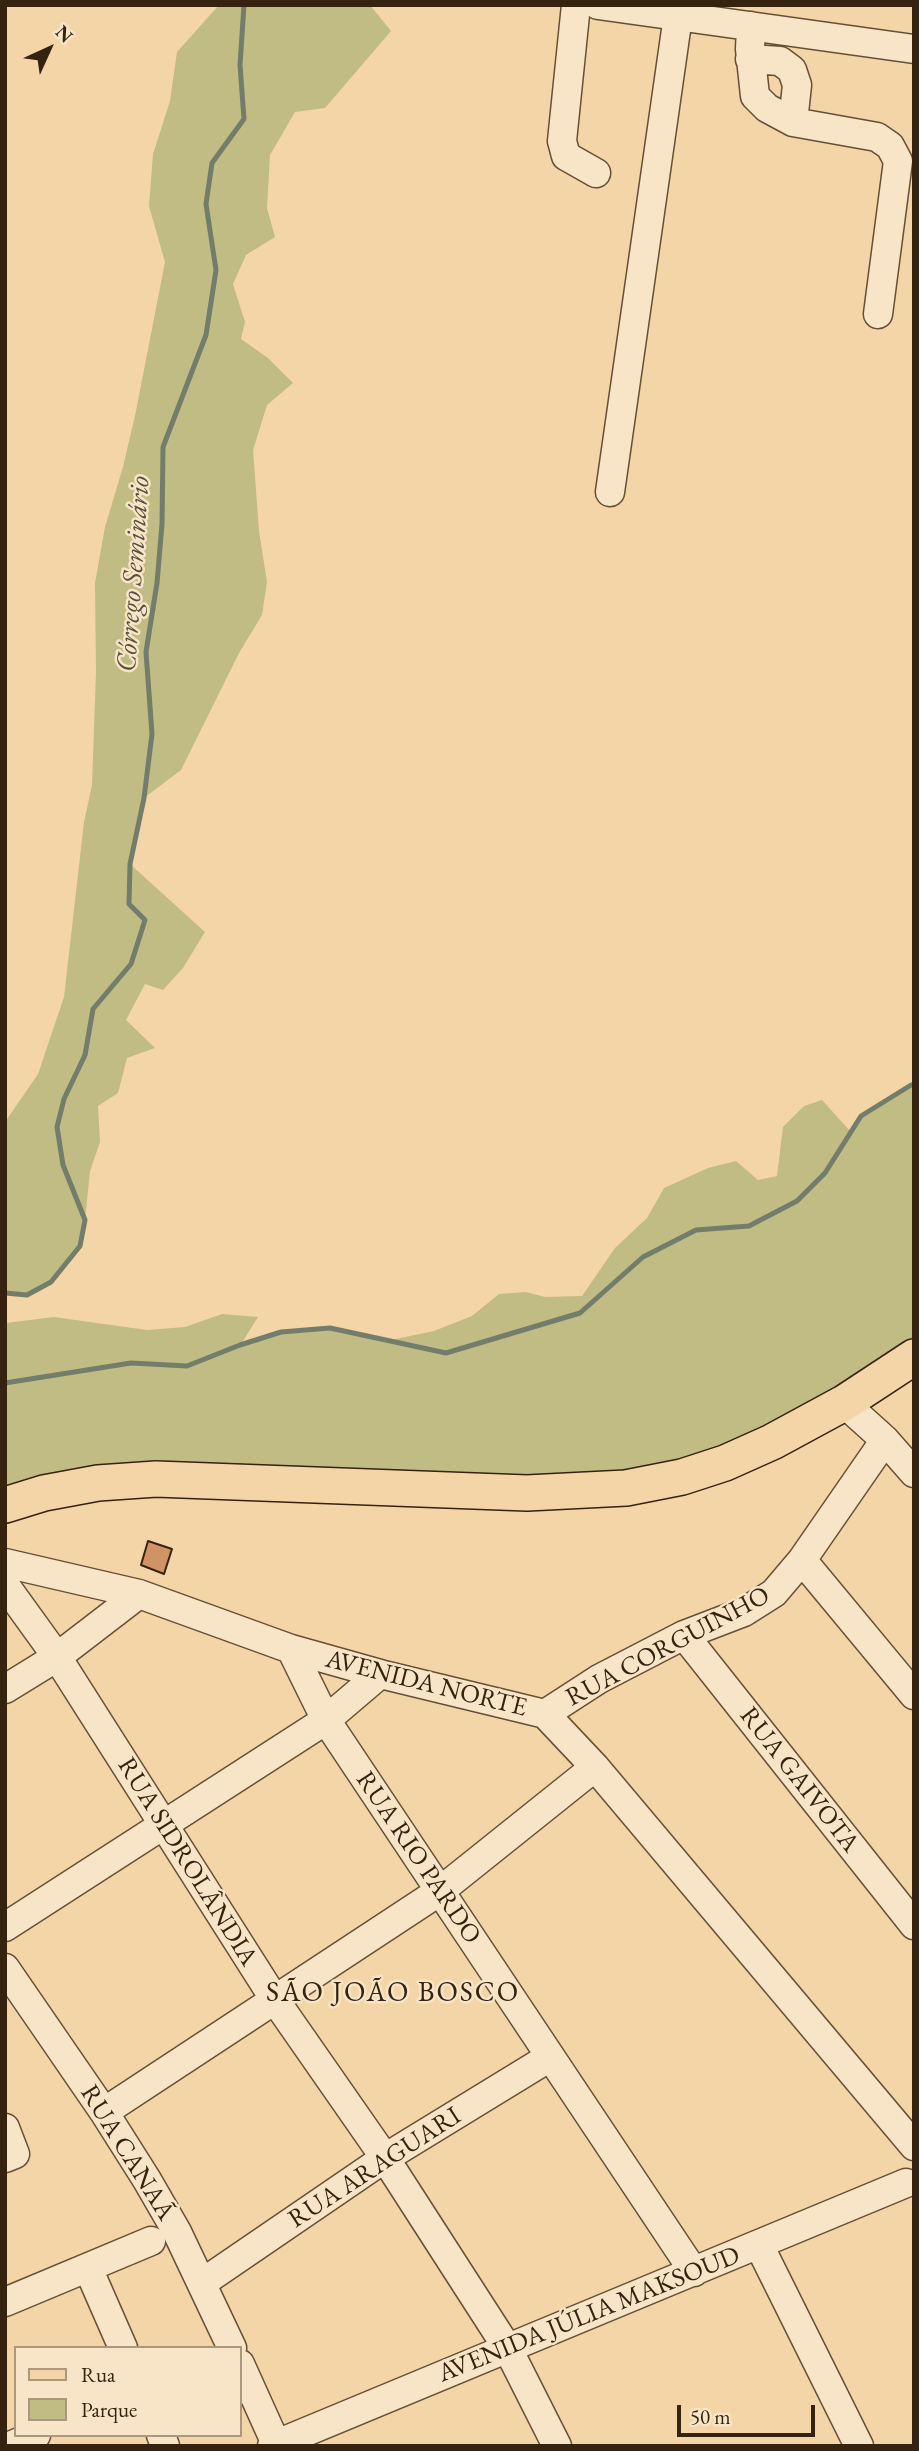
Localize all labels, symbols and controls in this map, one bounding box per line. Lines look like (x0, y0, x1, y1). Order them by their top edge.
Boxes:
north arrow (14, 14, 84, 84)
text: N (50, 20, 78, 48)
water label: Córrego Seminário (110, 475, 158, 673)
street label: RUA CORGUINHO (561, 1580, 775, 1714)
street label: AVENIDA NORTE (322, 1644, 530, 1724)
street label: RUA GAIVOTA (733, 1701, 865, 1859)
street label: RUA SIDROLÂNDIA (110, 1752, 264, 1972)
street label: RUA RIO PARDO (349, 1766, 487, 1950)
district label: SÃO JOÃO BOSCO (268, 1976, 518, 2010)
street label: RUA CANAÃ (73, 2079, 181, 2227)
street label: RUA ARAGUARI (283, 2101, 467, 2235)
street label: AVENIDA JÚLIA MAKSOUD (433, 2240, 745, 2390)
legend (14, 2346, 242, 2437)
text: Rua (81, 2361, 115, 2388)
scale bar (681, 2392, 819, 2436)
text: Parque (81, 2396, 137, 2423)
text: 50 m (690, 2403, 731, 2430)

